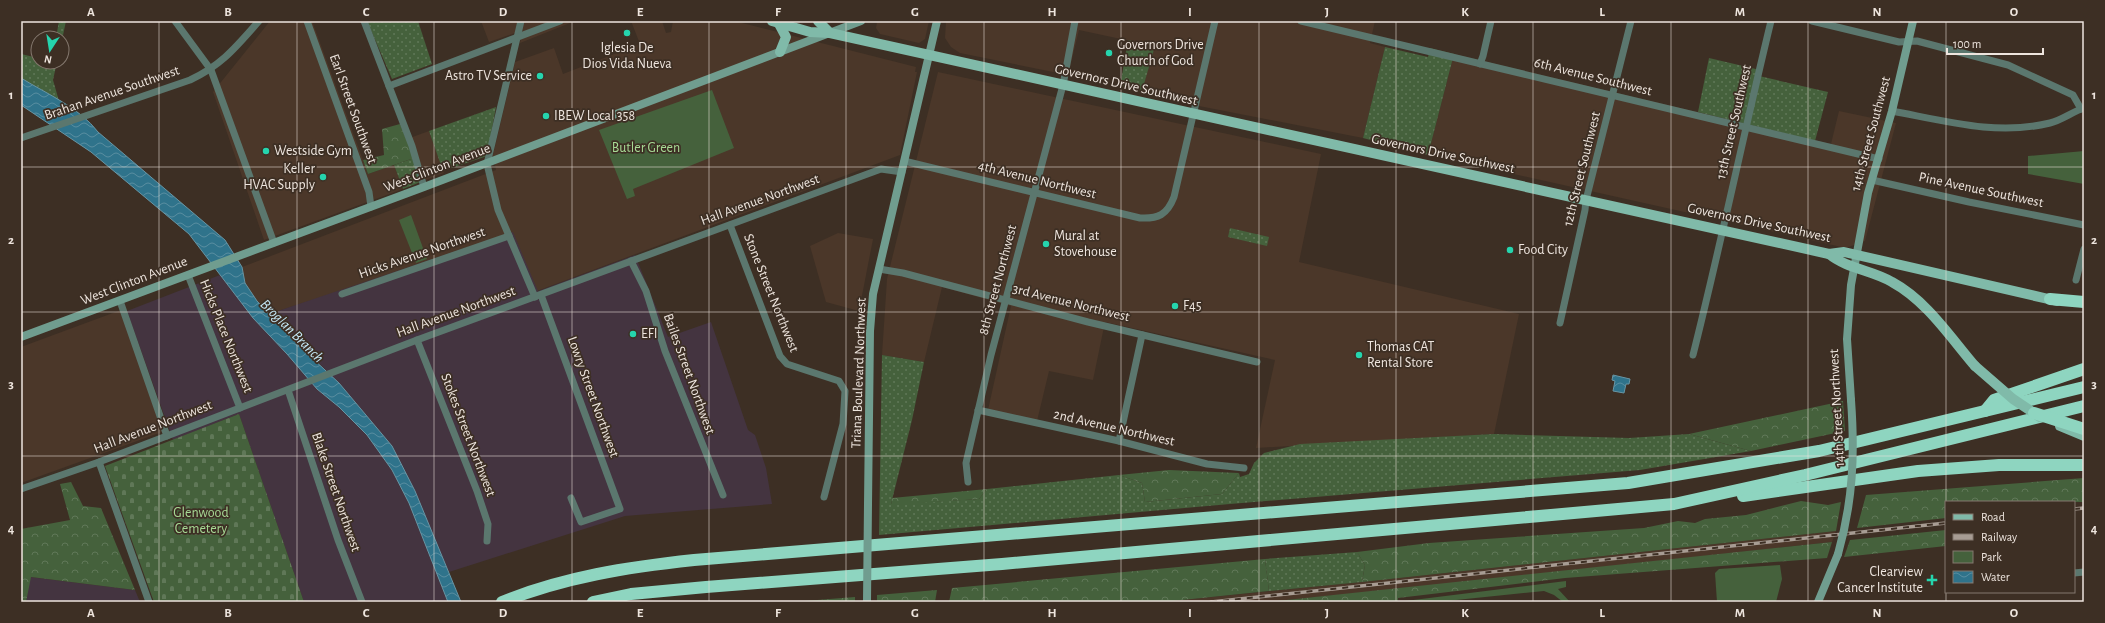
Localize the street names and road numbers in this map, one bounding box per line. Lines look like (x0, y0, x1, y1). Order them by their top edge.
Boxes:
street label: Earl Street Southwest (327, 52, 380, 166)
street label: 6th Avenue Southwest (1533, 56, 1654, 99)
street label: Governors Drive Southwest (1053, 62, 1199, 108)
street label: Brahan Avenue Southwest (43, 63, 182, 123)
street label: 13th Street Southwest (1714, 63, 1754, 181)
street label: 14th Street Southwest (1849, 75, 1893, 193)
street label: 12th Street Southwest (1561, 110, 1603, 228)
street label: Governors Drive Southwest (1370, 132, 1516, 176)
street label: West Clinton Avenue (382, 141, 492, 195)
street label: 4th Avenue Northwest (976, 159, 1098, 202)
street label: Pine Avenue Southwest (1917, 170, 2045, 210)
street label: Hall Avenue Northwest (699, 172, 822, 228)
street label: Governors Drive Southwest (1686, 201, 1832, 245)
street label: 8th Street Northwest (977, 223, 1020, 337)
street label: Hicks Avenue Northwest (357, 225, 488, 281)
street label: Stone Street Northwest (741, 232, 801, 355)
street label: West Clinton Avenue (79, 254, 189, 308)
street label: Hicks Place Northwest (197, 277, 255, 395)
street label: 3rd Avenue Northwest (1011, 282, 1132, 324)
street label: Hall Avenue Northwest (395, 284, 518, 340)
street label: Triana Boulevard Northwest (849, 297, 869, 449)
street label: Bailes Street Northwest (661, 312, 718, 437)
street label: Lowry Street Northwest (565, 335, 622, 460)
street label: 14th Street Northwest (1827, 348, 1847, 467)
street label: Stokes Street Northwest (438, 372, 498, 499)
street label: Hall Avenue Northwest (92, 398, 215, 456)
street label: 2nd Avenue Northwest (1052, 407, 1176, 449)
street label: Blake Street Northwest (309, 431, 363, 554)

